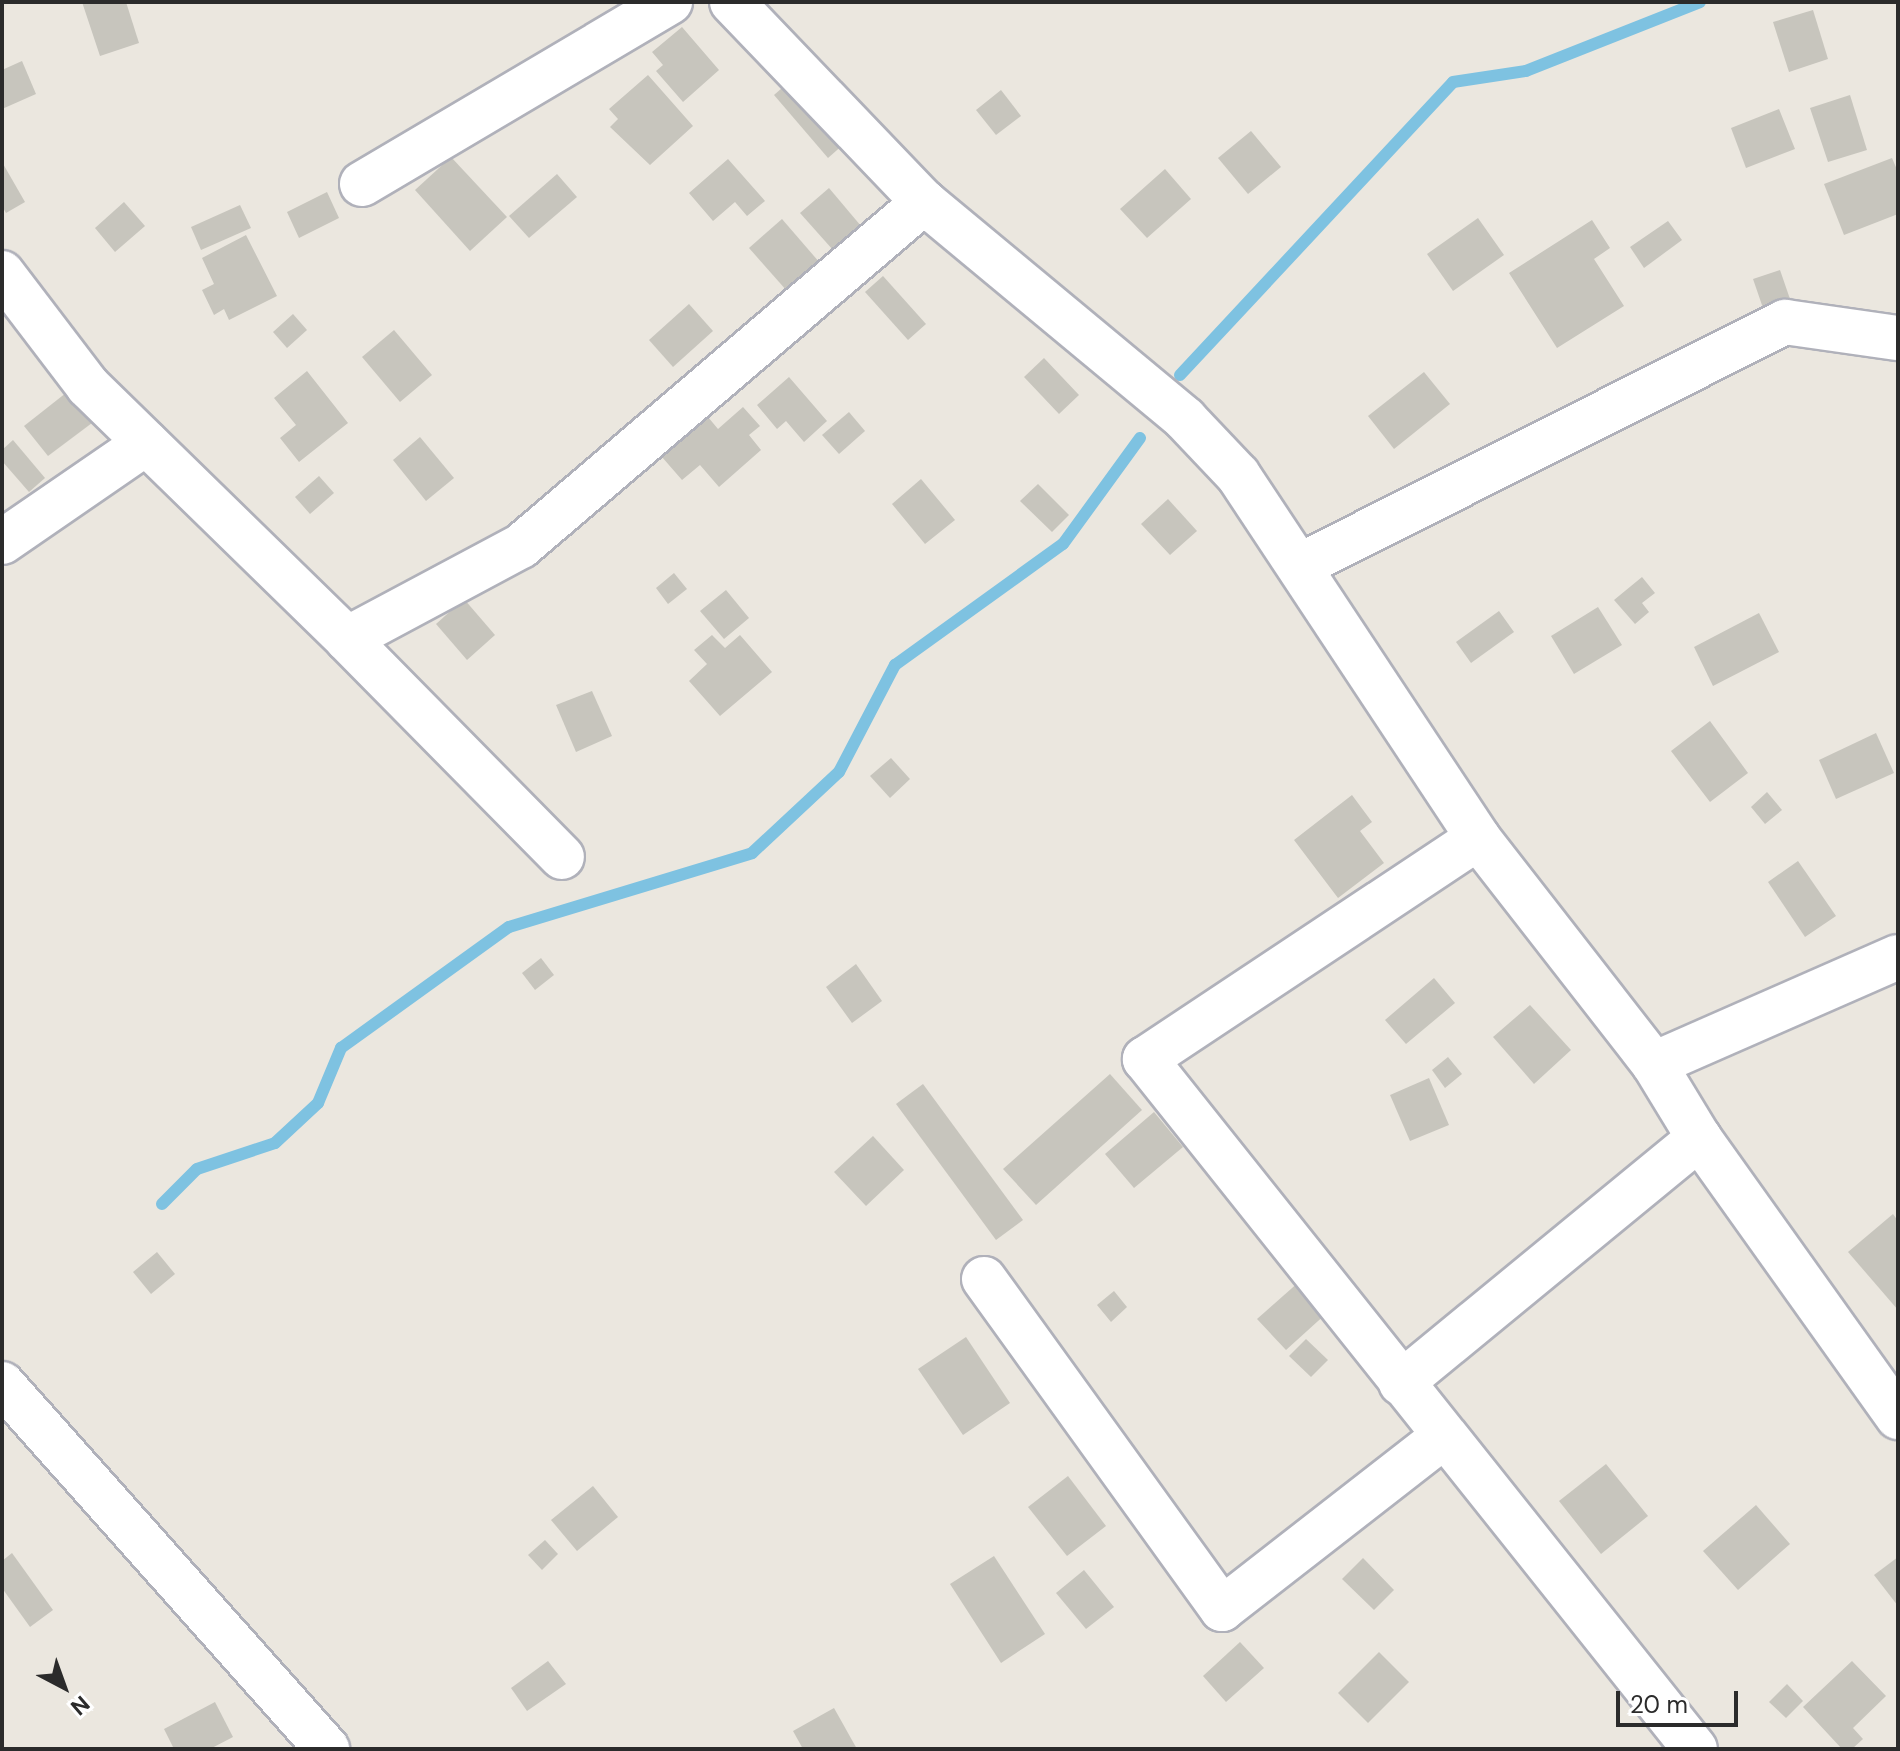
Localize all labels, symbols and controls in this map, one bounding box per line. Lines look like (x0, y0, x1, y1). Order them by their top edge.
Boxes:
north arrow (24, 1647, 104, 1727)
scale bar (1620, 1675, 1742, 1725)
text: N (65, 1689, 96, 1722)
text: 20 m (1630, 1689, 1688, 1720)

